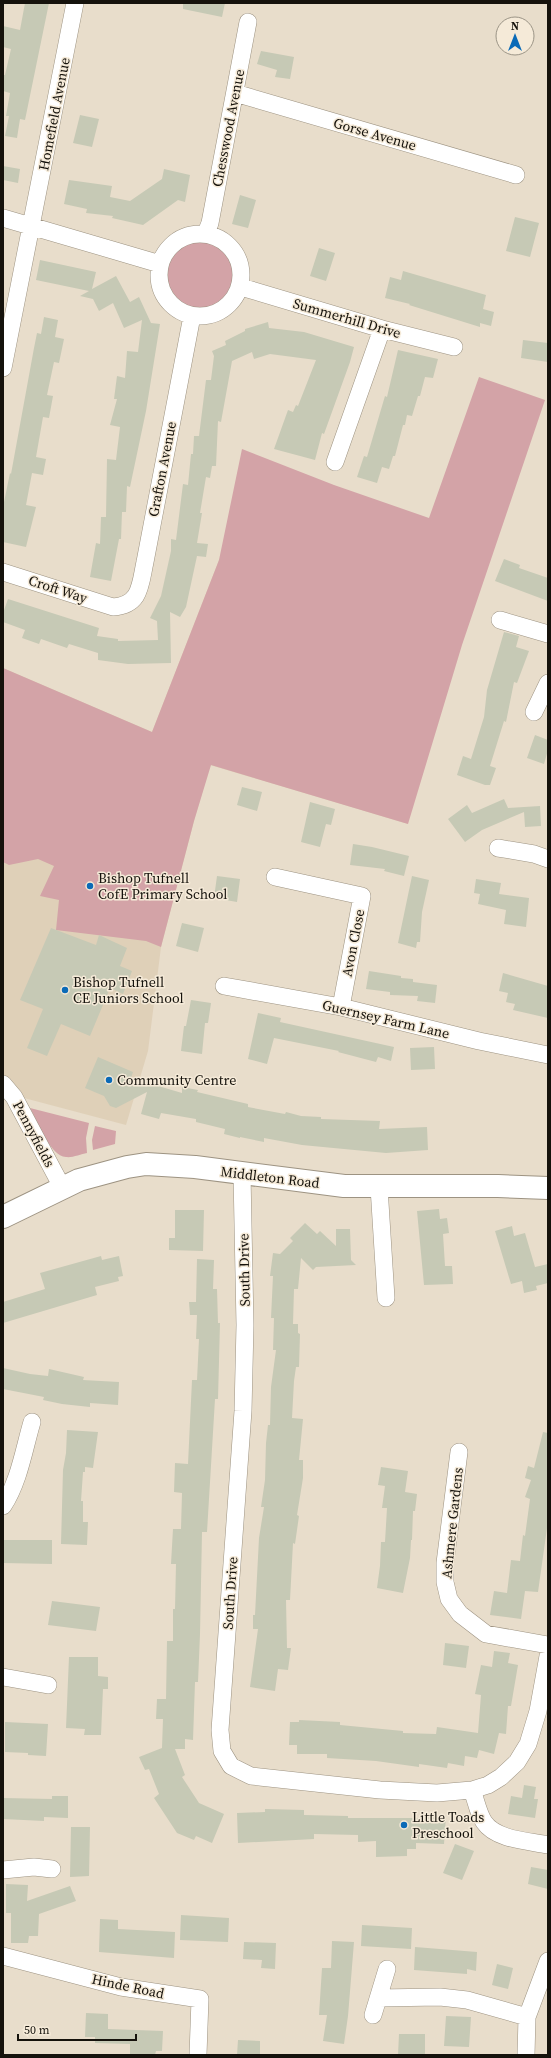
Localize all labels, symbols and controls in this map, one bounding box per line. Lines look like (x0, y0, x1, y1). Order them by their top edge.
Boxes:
north arrow (495, 16, 535, 56)
text: N (511, 19, 519, 34)
street label: Homefield Avenue (33, 56, 75, 172)
street label: Chesswood Avenue (207, 67, 249, 189)
street label: Gorse Avenue (331, 113, 419, 155)
street label: Summerhill Drive (291, 293, 403, 343)
street label: Grafton Avenue (143, 420, 181, 518)
street label: Croft Way (26, 570, 91, 608)
place label: Bishop Tufnell CofE Primary School (98, 868, 228, 904)
marker: Bishop Tufnell CofE Primary School (85, 881, 95, 891)
street label: Avon Close (337, 907, 369, 979)
place label: Bishop Tufnell CE Juniors School (73, 972, 184, 1008)
marker: Bishop Tufnell CE Juniors School (60, 985, 70, 995)
street label: Guernsey Farm Lane (320, 995, 452, 1043)
place label: Community Centre (117, 1070, 236, 1090)
marker: Community Centre (104, 1075, 114, 1085)
street label: Pennyfields (8, 1097, 60, 1171)
street label: Middleton Road (219, 1161, 321, 1193)
street label: South Drive (233, 1233, 255, 1307)
street label: Ashmere Gardens (436, 1466, 468, 1580)
street label: South Drive (217, 1556, 243, 1630)
place label: Little Toads Preschool (412, 1807, 484, 1843)
marker: Little Toads Preschool (399, 1820, 409, 1830)
street label: Hinde Road (90, 1969, 166, 2003)
scale bar (18, 2016, 136, 2042)
text: 50 m (24, 2022, 50, 2038)

